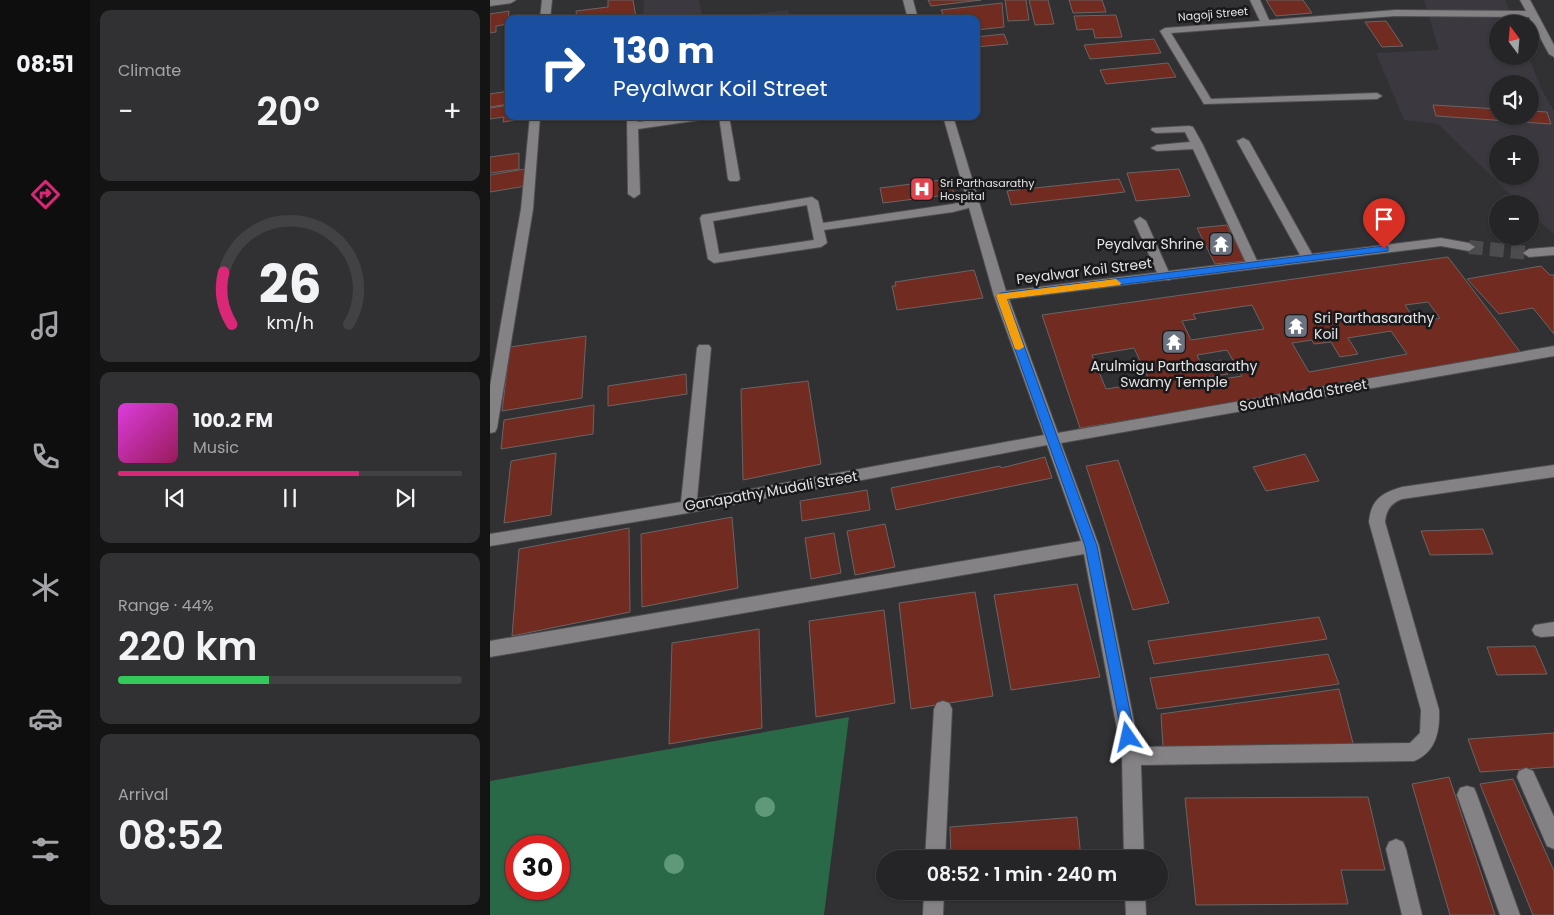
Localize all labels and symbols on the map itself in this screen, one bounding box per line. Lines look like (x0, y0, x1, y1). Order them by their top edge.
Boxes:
street label: Nagoji Street (1177, 3, 1249, 25)
north arrow (1489, 15, 1539, 65)
place label: Sri Parthasarathy Hospital (940, 175, 1035, 204)
hospital icon: Sri Parthasarathy Hospital (909, 176, 935, 202)
pin (1363, 198, 1405, 249)
temple icon: Peyalvar Shrine (1208, 231, 1234, 257)
place label: Peyalvar Shrine (1097, 234, 1204, 254)
street label: Peyalwar Koil Street (1015, 253, 1153, 289)
place label: Sri Parthasarathy Koil (1314, 308, 1434, 344)
temple icon: Sri Parthasarathy Koil (1283, 313, 1309, 339)
temple icon: Arulmigu Parthasarathy Swamy Temple (1161, 329, 1187, 355)
place label: Arulmigu Parthasarathy Swamy Temple (1091, 356, 1258, 392)
street label: South Mada Street (1238, 374, 1368, 416)
street label: Ganapathy Mudali Street (683, 466, 859, 516)
position arrow (1101, 710, 1153, 762)
speed limit sign: 30 (505, 835, 570, 900)

